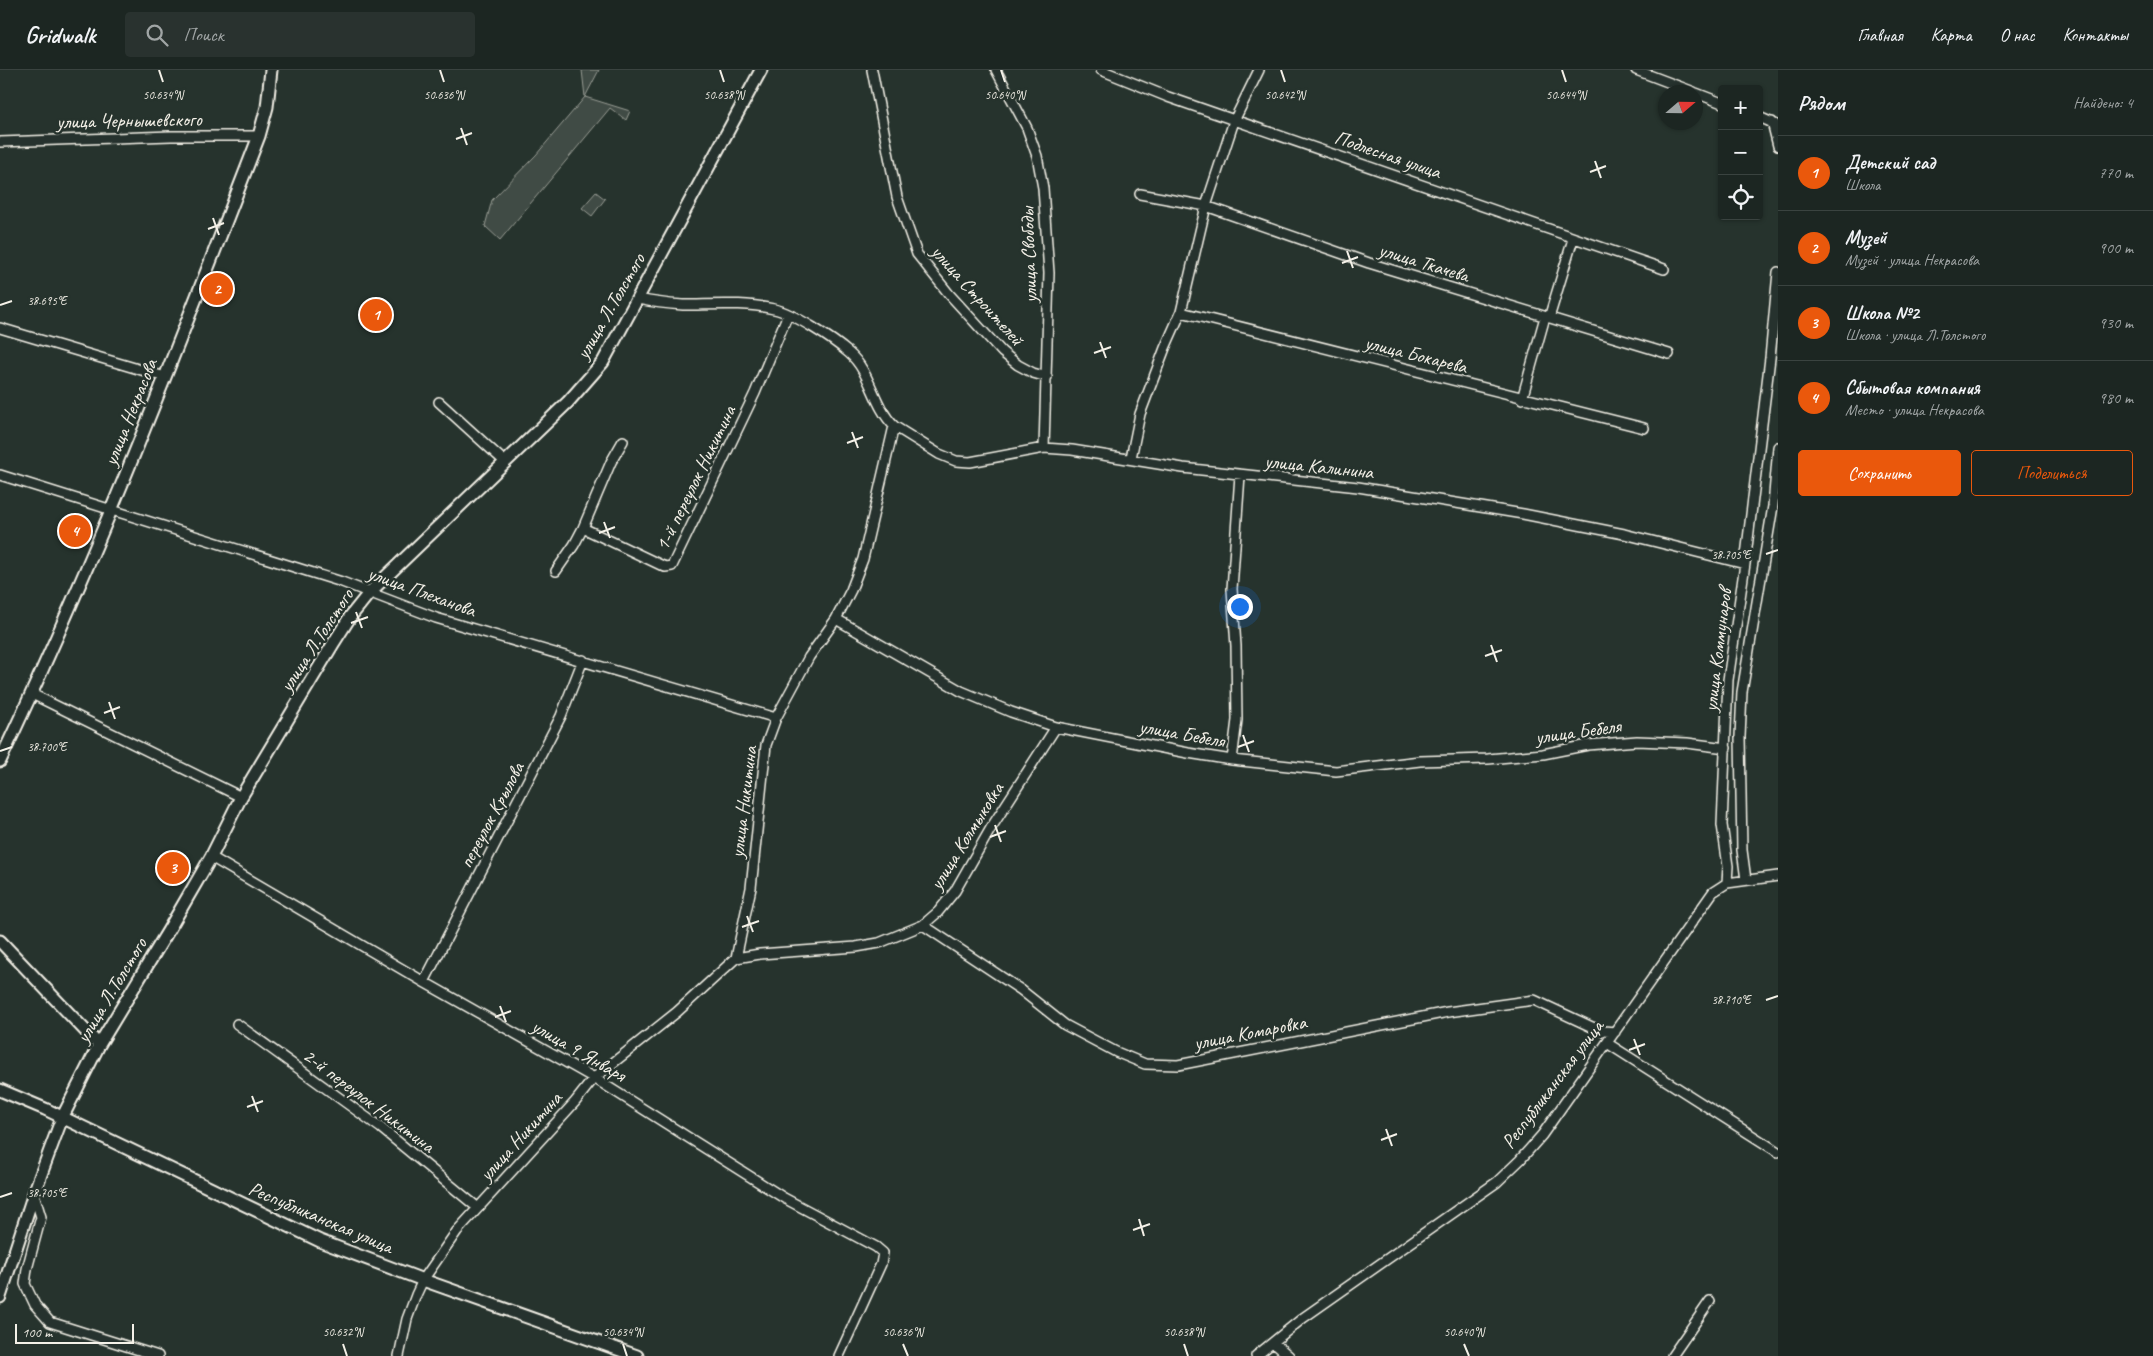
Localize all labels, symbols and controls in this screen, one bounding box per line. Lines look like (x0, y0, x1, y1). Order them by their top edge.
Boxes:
search box (125, 12, 475, 57)
text: Gridwalk (25, 20, 95, 50)
icon: search (143, 21, 171, 49)
text: Поиск (183, 23, 224, 47)
text: Главная (1858, 24, 1903, 46)
text: Карта (1931, 24, 1972, 46)
text: О нас (2000, 24, 2035, 46)
text: Контакты (2063, 24, 2128, 46)
north arrow (1658, 85, 1703, 130)
map controls (1718, 85, 1763, 220)
button: + (1718, 85, 1763, 130)
text: 50.634°N (143, 87, 185, 103)
text: 50.636°N (424, 87, 466, 103)
text: 50.638°N (704, 87, 746, 103)
text: 50.640°N (985, 87, 1027, 103)
text: 50.642°N (1265, 87, 1307, 103)
text: 50.644°N (1546, 87, 1588, 103)
text: Рядом (1798, 90, 1845, 116)
text: Найдено: 4 (2073, 93, 2133, 113)
street label: улица Чернышевского (55, 107, 203, 134)
street label: Подлесная улица (1331, 125, 1446, 185)
button: − (1718, 130, 1763, 175)
text: Детский сад (1845, 151, 1935, 175)
text: 1 (1810, 163, 1818, 183)
text: 770 m (2099, 163, 2133, 183)
button: locate (1718, 175, 1763, 220)
text: Школа (1845, 175, 1880, 195)
street label: улица Свободы (1014, 205, 1043, 304)
text: Музей (1845, 226, 1887, 250)
street label: улица Ткачева (1375, 237, 1474, 289)
text: 2 (1810, 238, 1818, 258)
text: 900 m (2099, 238, 2133, 258)
street label: улица Строителей (925, 239, 1031, 352)
street label: улица Л.Толстого (570, 248, 651, 364)
text: Музей · улица Некрасова (1845, 250, 1979, 270)
pin: 2 (201, 270, 233, 308)
text: 38.695°E (27, 293, 68, 309)
pin: 1 (360, 296, 392, 334)
text: Школа №2 (1845, 301, 1919, 325)
text: 3 (1810, 313, 1818, 333)
text: 930 m (2099, 313, 2133, 333)
text: Школа · улица Л.Толстого (1845, 325, 1985, 345)
street label: улица Бокарева (1361, 329, 1471, 380)
street label: улица Некрасова (97, 354, 164, 470)
text: Сбытовая компания (1845, 376, 1980, 400)
text: 4 (1810, 388, 1818, 408)
text: 980 m (2099, 388, 2133, 408)
street label: 1-й переулок Никитина (649, 400, 742, 555)
text: Место · улица Некрасова (1845, 400, 1984, 420)
street label: улица Калинина (1262, 448, 1376, 485)
button: Сохранить (1798, 450, 1961, 496)
button: Поделиться (1971, 450, 2133, 496)
pin: 4 (59, 512, 91, 550)
text: 38.705°E (1711, 547, 1752, 563)
street label: улица Плеханова (363, 560, 480, 623)
street label: улица Коммунаров (1697, 582, 1738, 714)
street label: улица Л.Толстого (273, 583, 360, 697)
your location (1227, 594, 1253, 620)
street label: улица Бебеля (1533, 713, 1625, 750)
street label: улица Бебеля (1136, 714, 1229, 754)
text: 38.700°E (27, 739, 68, 755)
street label: улица Никитина (724, 744, 763, 860)
street label: переулок Крылова (453, 756, 531, 872)
street label: улица Колмыковка (923, 776, 1010, 895)
pin: 3 (157, 849, 189, 887)
street label: улица Л.Толстого (70, 932, 153, 1048)
text: 38.710°E (1711, 992, 1752, 1008)
street label: улица Комаровка (1191, 1009, 1310, 1056)
street label: улица 9 Января (526, 1013, 632, 1088)
street label: Республиканская улица (1496, 1014, 1610, 1153)
street label: 2-й переулок Никитина (298, 1043, 441, 1159)
street label: улица Никитина (473, 1085, 568, 1187)
street label: Республиканская улица (245, 1176, 398, 1260)
text: 38.705°E (27, 1185, 68, 1201)
scale bar (15, 1321, 134, 1344)
text: 100 m (22, 1324, 52, 1341)
text: 50.632°N (323, 1324, 365, 1340)
text: 50.634°N (603, 1324, 645, 1340)
text: 50.636°N (883, 1324, 925, 1340)
text: 50.638°N (1164, 1324, 1206, 1340)
text: 50.640°N (1444, 1324, 1486, 1340)

